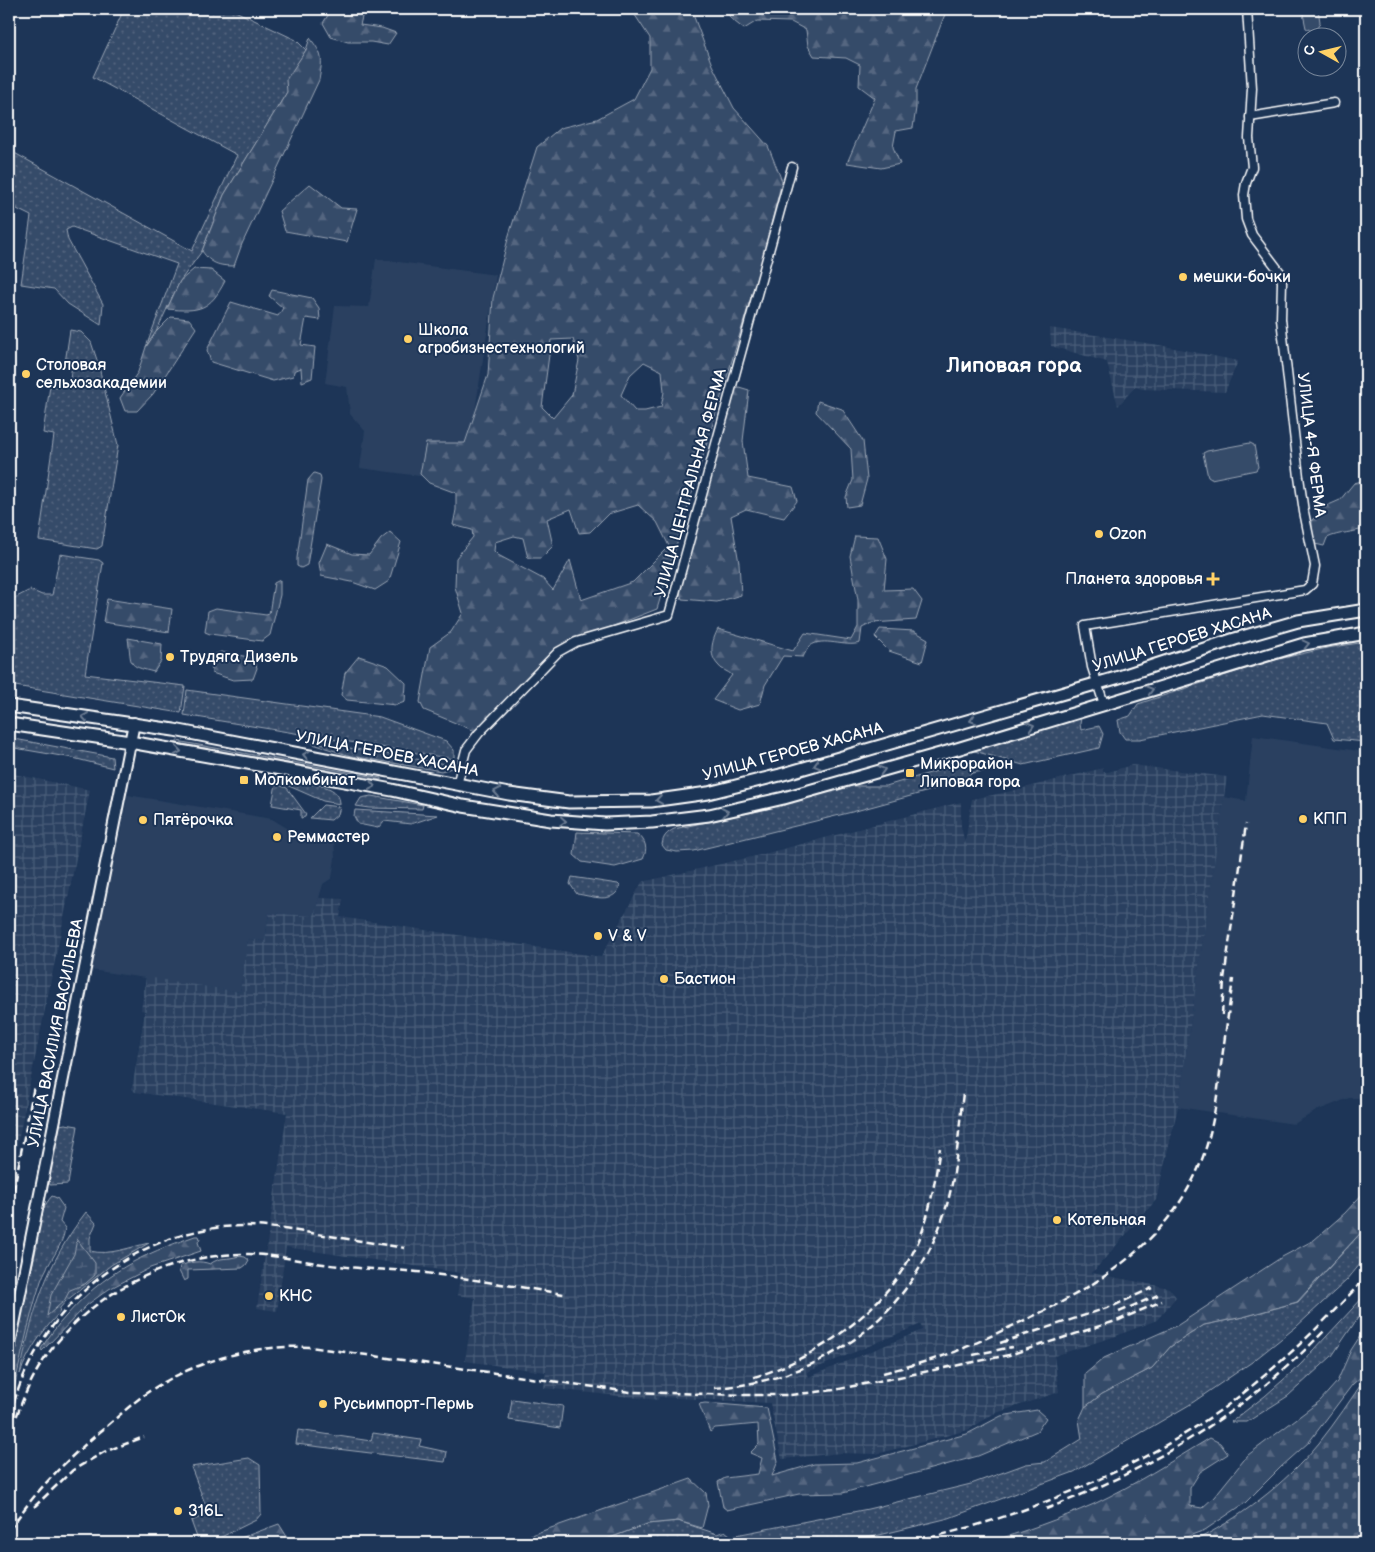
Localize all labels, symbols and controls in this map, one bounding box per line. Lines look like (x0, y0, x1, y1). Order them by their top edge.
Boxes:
north arrow (1298, 28, 1348, 78)
text: С (1301, 44, 1319, 56)
place label: мешки-бочки (1193, 268, 1291, 287)
marker: мешки-бочки (1177, 271, 1189, 283)
place label: Школа агробизнестехнологий (418, 321, 585, 358)
marker: Школа агробизнестехнологий (402, 333, 414, 345)
district label: Липовая гора (946, 353, 1082, 378)
place label: Столовая сельхозакадемии (36, 356, 167, 393)
street label: УЛИЦА ЦЕНТРАЛЬНАЯ ФЕРМА (651, 366, 731, 600)
marker: Столовая сельхозакадемии (20, 368, 32, 380)
street label: УЛИЦА 4-Я ФЕРМА (1293, 371, 1329, 519)
place label: Ozon (1109, 525, 1147, 544)
marker: Ozon (1093, 528, 1105, 540)
place label: Планета здоровья (1065, 570, 1203, 589)
marker: Планета здоровья (1207, 573, 1219, 585)
street label: УЛИЦА ГЕРОЕВ ХАСАНА (1090, 604, 1274, 676)
one-way arrow (1302, 639, 1310, 650)
place label: Трудяга Дизель (180, 648, 298, 667)
marker: Трудяга Дизель (164, 651, 176, 663)
one-way arrow (1146, 686, 1154, 696)
one-way arrow (81, 712, 89, 723)
one-way arrow (970, 714, 978, 724)
street label: УЛИЦА ГЕРОЕВ ХАСАНА (701, 719, 886, 785)
one-way arrow (1026, 721, 1034, 731)
street label: УЛИЦА ГЕРОЕВ ХАСАНА (294, 727, 480, 781)
one-way arrow (174, 745, 182, 755)
one-way arrow (302, 751, 311, 761)
place label: Микрорайон Липовая гора (919, 755, 1021, 792)
one-way arrow (813, 759, 822, 769)
one-way arrow (878, 765, 887, 776)
marker: Микрорайон Липовая гора (904, 767, 916, 779)
place label: Молкомбинат (254, 771, 356, 790)
marker: Молкомбинат (238, 774, 250, 786)
one-way arrow (368, 781, 377, 791)
one-way arrow (492, 788, 501, 798)
one-way arrow (654, 794, 663, 804)
one-way arrow (721, 807, 729, 817)
place label: КПП (1313, 810, 1347, 829)
place label: Пятёрочка (153, 811, 234, 830)
marker: КПП (1297, 813, 1309, 825)
marker: Пятёрочка (137, 814, 149, 826)
one-way arrow (560, 815, 568, 826)
place label: Реммастер (287, 828, 370, 847)
marker: Реммастер (271, 831, 283, 843)
street label: УЛИЦА ВАСИЛИЯ ВАСИЛЬЕВА (25, 917, 88, 1149)
place label: V & V (608, 927, 647, 946)
marker: V & V (592, 930, 604, 942)
place label: Бастион (674, 970, 736, 989)
marker: Бастион (658, 973, 670, 985)
place label: Котельная (1067, 1211, 1146, 1230)
marker: Котельная (1051, 1214, 1063, 1226)
place label: КНС (279, 1287, 312, 1306)
marker: КНС (263, 1290, 275, 1302)
place label: ЛистОк (130, 1308, 186, 1327)
marker: ЛистОк (115, 1311, 127, 1323)
place label: Русьимпорт-Пермь (333, 1395, 474, 1414)
marker: Русьимпорт-Пермь (317, 1398, 329, 1410)
place label: 316L (188, 1502, 224, 1521)
marker: 316L (172, 1505, 184, 1517)

